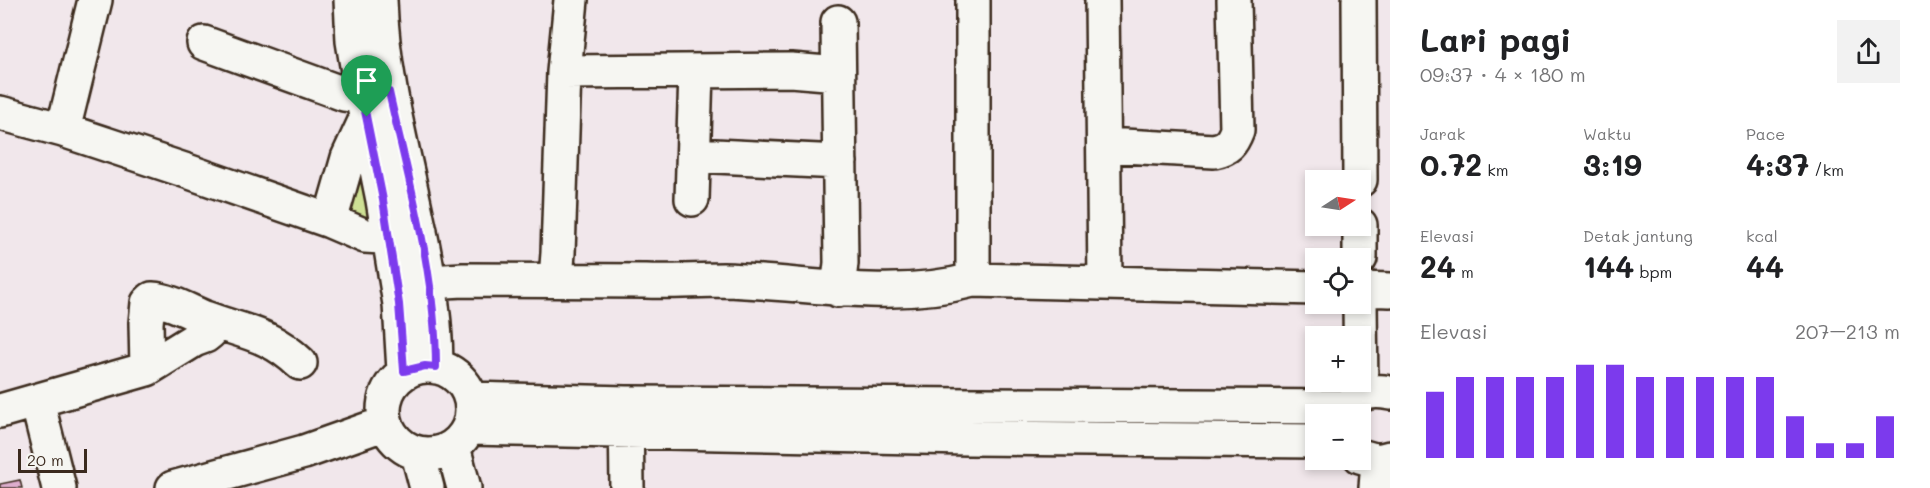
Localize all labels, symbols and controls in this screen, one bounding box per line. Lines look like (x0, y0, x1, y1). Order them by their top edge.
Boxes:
text: Lari pagi (1420, 17, 1572, 60)
button: share (1837, 20, 1900, 83)
pin (341, 55, 392, 117)
text: 09:37 · 4 × 180 m (1420, 61, 1586, 87)
icon: arrive (350, 64, 383, 97)
text: Jarak (1420, 123, 1465, 144)
text: Waktu (1583, 123, 1631, 144)
text: Pace (1746, 123, 1785, 144)
text: 0.72 (1420, 144, 1482, 184)
text: 3:19 (1583, 144, 1642, 184)
text: 4:37 (1746, 144, 1809, 184)
text: km (1482, 159, 1508, 180)
text: /km (1809, 159, 1844, 180)
north arrow (1305, 170, 1371, 236)
map controls (1305, 170, 1371, 470)
text: Elevasi (1420, 225, 1474, 246)
text: Detak jantung (1583, 225, 1693, 246)
text: kcal (1746, 225, 1778, 246)
text: 24 (1420, 246, 1456, 286)
text: 144 (1583, 246, 1634, 286)
text: 44 (1746, 246, 1784, 286)
button: locate (1305, 248, 1371, 314)
text: m (1456, 261, 1474, 282)
text: bpm (1634, 261, 1672, 282)
text: Elevasi (1420, 318, 1488, 344)
text: 207–213 m (1795, 318, 1900, 344)
button: + (1305, 326, 1371, 392)
button: − (1305, 404, 1371, 470)
scale bar (18, 446, 87, 474)
text: 20 m (27, 449, 64, 470)

